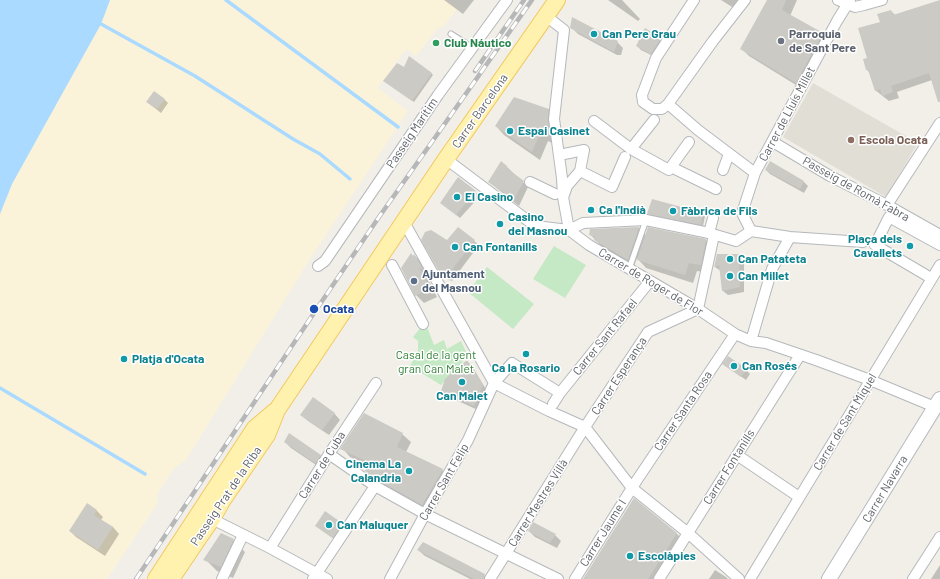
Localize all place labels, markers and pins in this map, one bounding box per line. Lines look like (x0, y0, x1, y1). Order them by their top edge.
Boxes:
place label: Can Pere Grau (602, 27, 676, 41)
place label: Parroquia de Sant Pere (789, 27, 856, 55)
marker: Can Pere Grau (589, 29, 599, 39)
place label: Club Náutico (444, 36, 511, 50)
marker: Parroquia de Sant Pere (776, 36, 786, 46)
marker: Club Náutico (431, 38, 441, 48)
place label: Espai Casinet (518, 124, 590, 138)
marker: Espai Casinet (505, 126, 515, 136)
place label: Escola Ocata (859, 133, 928, 147)
marker: Escola Ocata (846, 135, 856, 145)
place label: El Casino (465, 190, 513, 204)
marker: El Casino (452, 192, 462, 202)
place label: Ca l'Indià (599, 203, 646, 217)
place label: Fàbrica de Fils (681, 204, 758, 218)
marker: Ca l'Indià (586, 205, 596, 215)
marker: Fàbrica de Fils (668, 206, 678, 216)
place label: Casino del Masnou (508, 210, 567, 238)
marker: Casino del Masnou (495, 219, 505, 229)
place label: Plaça dels Cavallets (848, 232, 902, 260)
place label: Can Fontanills (463, 240, 537, 254)
marker: Plaça dels Cavallets (905, 241, 915, 251)
marker: Can Fontanills (450, 242, 460, 252)
place label: Can Patateta (738, 252, 806, 266)
marker: Can Patateta (725, 254, 735, 264)
place label: Ajuntament del Masnou (422, 267, 485, 295)
place label: Can Millet (738, 269, 789, 283)
marker: Can Millet (725, 271, 735, 281)
marker: Ajuntament del Masnou (409, 276, 419, 286)
place label: Ocata (323, 302, 354, 316)
marker: Ocata (308, 303, 320, 315)
marker: Ca la Rosario (521, 349, 531, 359)
place label: Platja d'Ocata (132, 352, 204, 366)
marker: Platja d'Ocata (119, 354, 129, 364)
place label: Can Rosés (742, 359, 797, 373)
place label: Ca la Rosario (492, 361, 560, 375)
marker: Can Rosés (729, 361, 739, 371)
marker: Can Malet (457, 377, 467, 387)
place label: Can Malet (436, 389, 488, 403)
place label: Cinema La Calandria (346, 457, 401, 485)
marker: Cinema La Calandria (404, 466, 414, 476)
place label: Can Maluquer (337, 518, 408, 532)
marker: Can Maluquer (324, 520, 334, 530)
place label: Escolàpies (638, 549, 696, 563)
marker: Escolàpies (625, 551, 635, 561)

